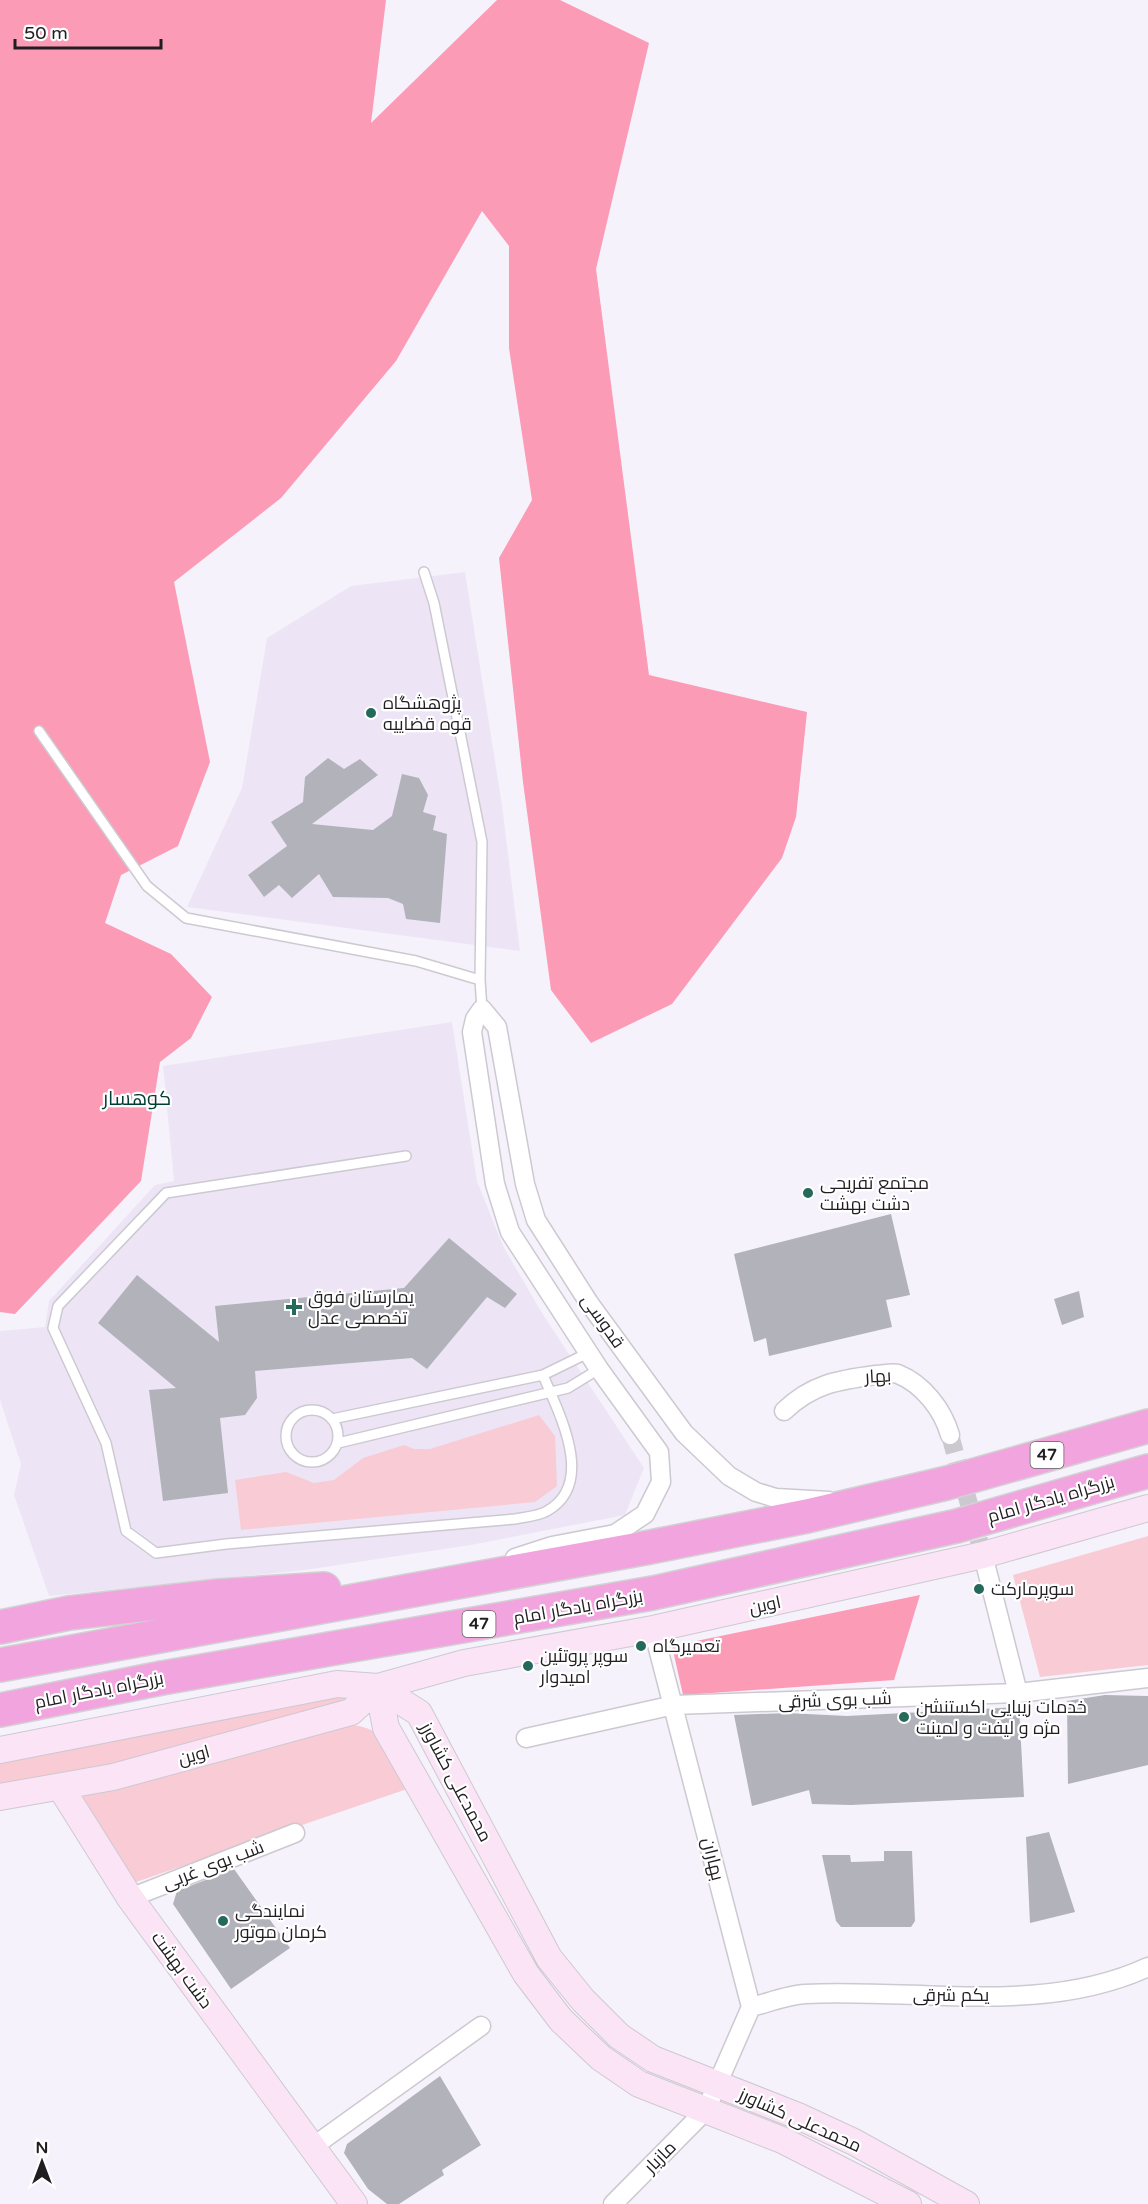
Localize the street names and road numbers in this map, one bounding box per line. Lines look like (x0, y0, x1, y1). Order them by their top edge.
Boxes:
street label: قدوسی (576, 1290, 630, 1352)
street label: بهار (863, 1364, 892, 1388)
road number: 47 (1030, 1442, 1064, 1468)
street label: بزرگراه یادگار امام (985, 1470, 1117, 1529)
street label: بزرگراه یادگار امام (511, 1585, 645, 1630)
street label: اوین (747, 1591, 783, 1619)
road number: 47 (462, 1611, 496, 1637)
street label: بزرگراه یادگار امام (33, 1667, 166, 1714)
street label: شب بوی شرقی (778, 1687, 892, 1713)
street label: محمدعلی کشاورز (415, 1718, 497, 1846)
street label: اوین (176, 1740, 212, 1770)
street label: بهاران (697, 1835, 729, 1883)
street label: شب بوی غربی (159, 1836, 267, 1894)
street label: دشت بهشت (147, 1927, 217, 2013)
street label: یکم شرقی (913, 1984, 989, 2007)
street label: محمدعلی کشاورز (734, 2083, 865, 2157)
street label: مازیار (639, 2136, 681, 2178)

